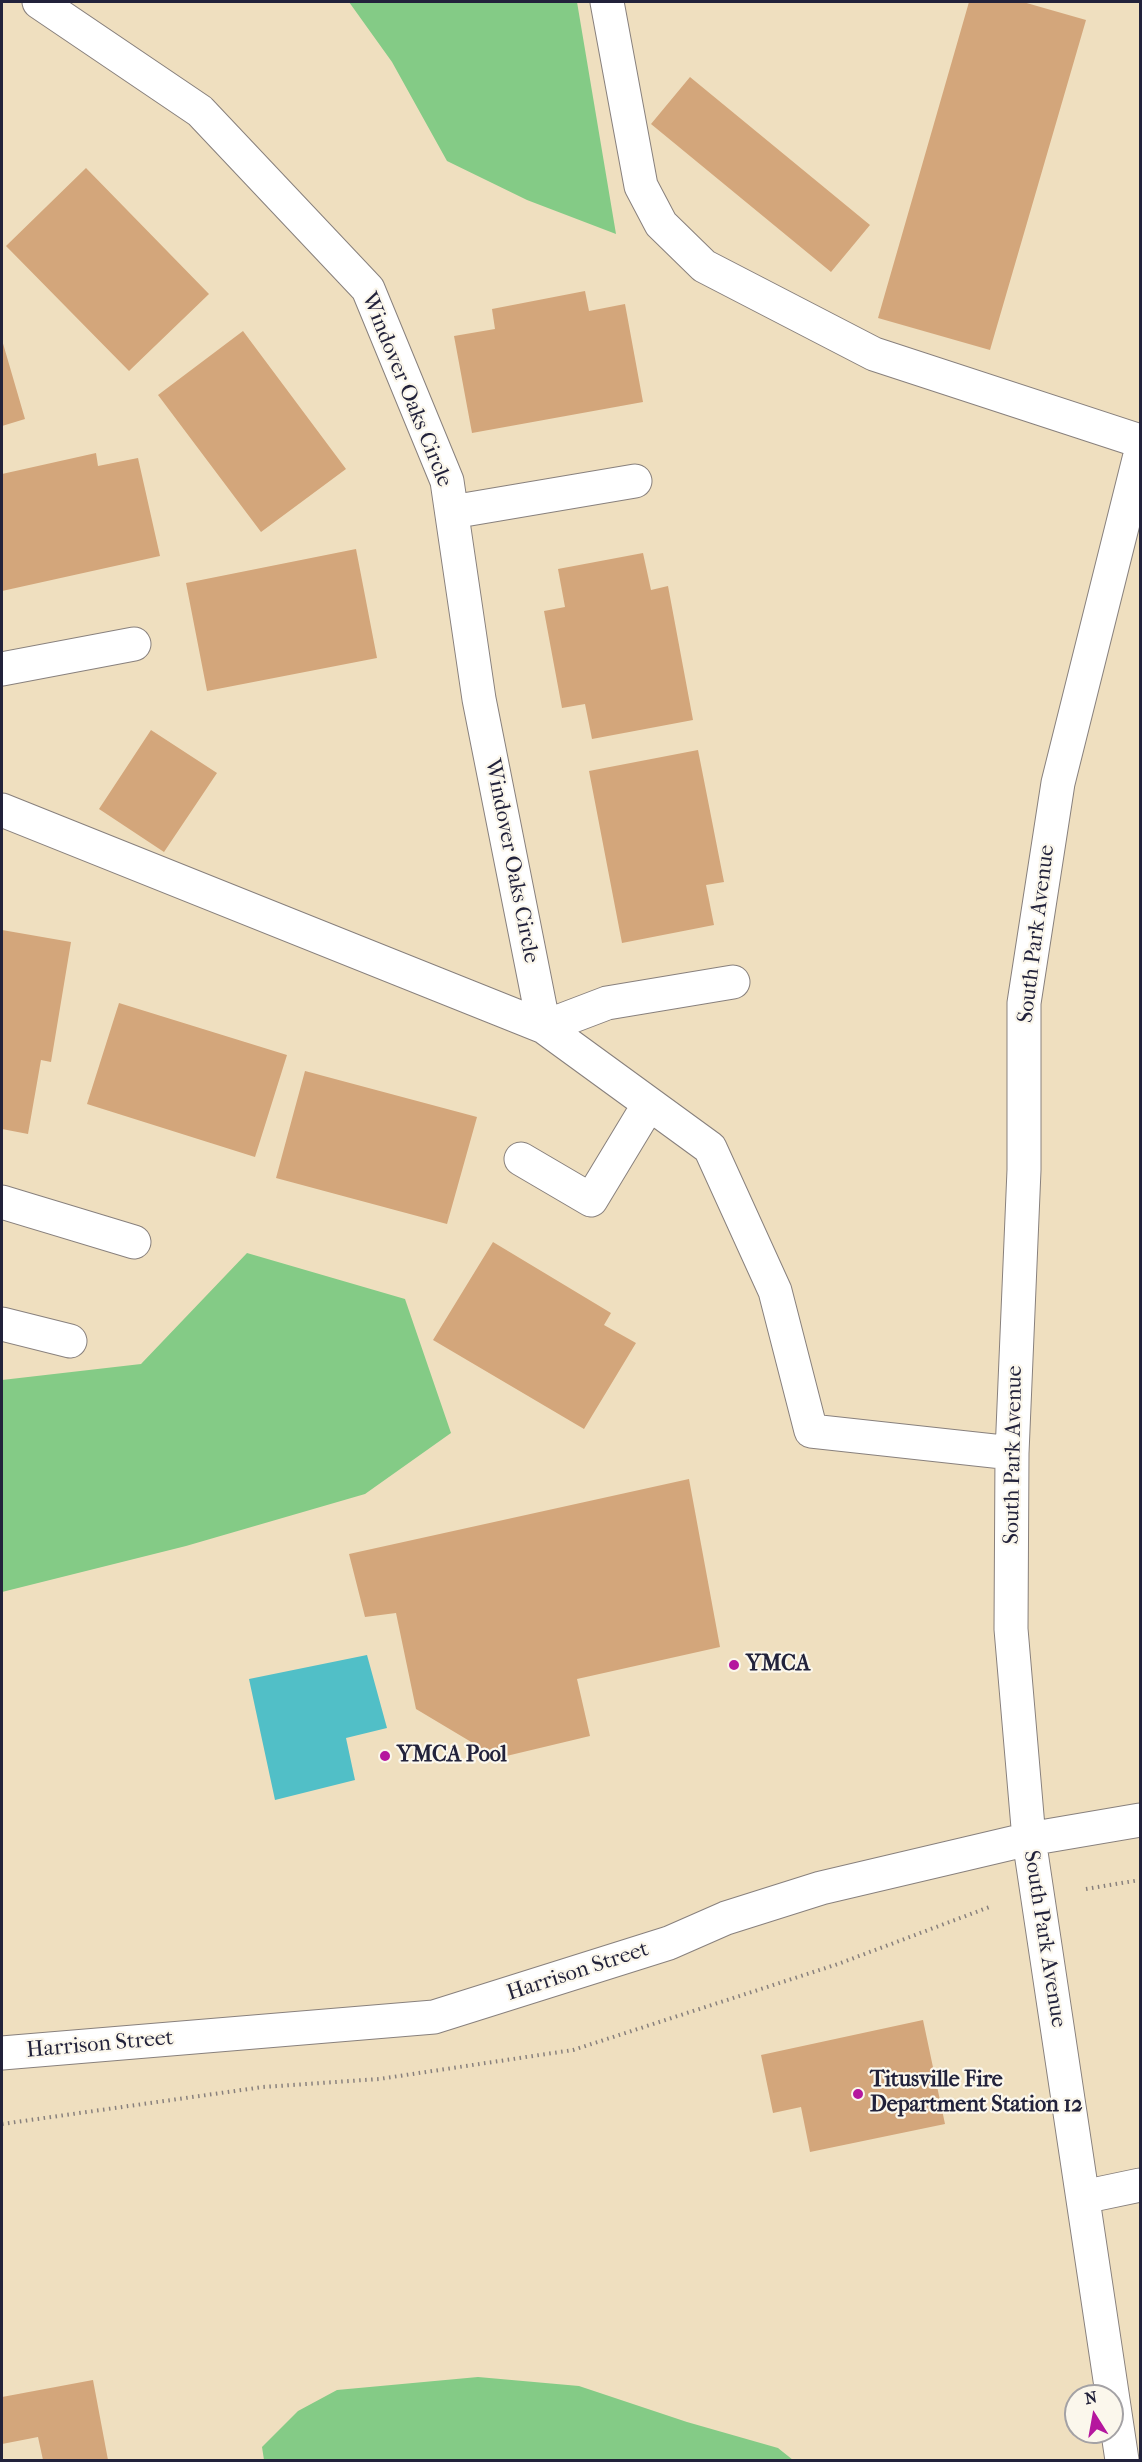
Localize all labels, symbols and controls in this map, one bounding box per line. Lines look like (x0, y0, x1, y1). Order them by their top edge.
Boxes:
street label: Windover Oaks Circle (355, 289, 457, 491)
street label: Windover Oaks Circle (478, 757, 544, 965)
street label: South Park Avenue (1013, 844, 1061, 1024)
street label: South Park Avenue (999, 1365, 1029, 1545)
place label: YMCA (746, 1652, 810, 1678)
marker: YMCA (727, 1658, 741, 1672)
place label: YMCA Pool (397, 1743, 507, 1769)
marker: YMCA Pool (378, 1749, 392, 1763)
street label: South Park Avenue (1017, 1849, 1071, 2029)
street label: Harrison Street (504, 1937, 652, 2007)
street label: Harrison Street (25, 2025, 175, 2065)
place label: Titusville Fire Department Station 12 (870, 2068, 1083, 2120)
marker: Titusville Fire Department Station 12 (851, 2087, 865, 2101)
north arrow (1064, 2384, 1124, 2444)
text: N (1083, 2387, 1099, 2408)

